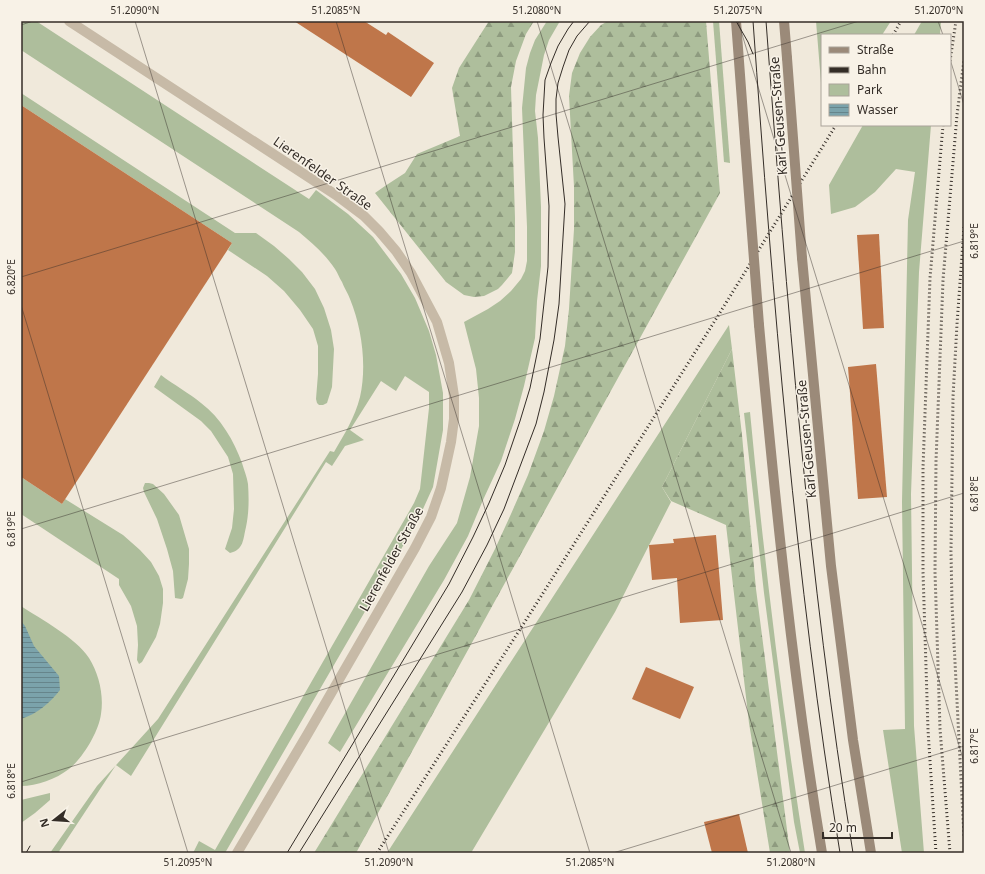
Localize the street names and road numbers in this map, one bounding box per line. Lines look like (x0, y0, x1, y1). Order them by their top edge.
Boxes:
street label: Karl-Geusen-Straße (765, 56, 791, 176)
street label: Lierenfelder Straße (270, 132, 376, 214)
street label: Karl-Geusen-Straße (792, 379, 820, 499)
street label: Lierenfelder Straße (355, 503, 427, 615)

